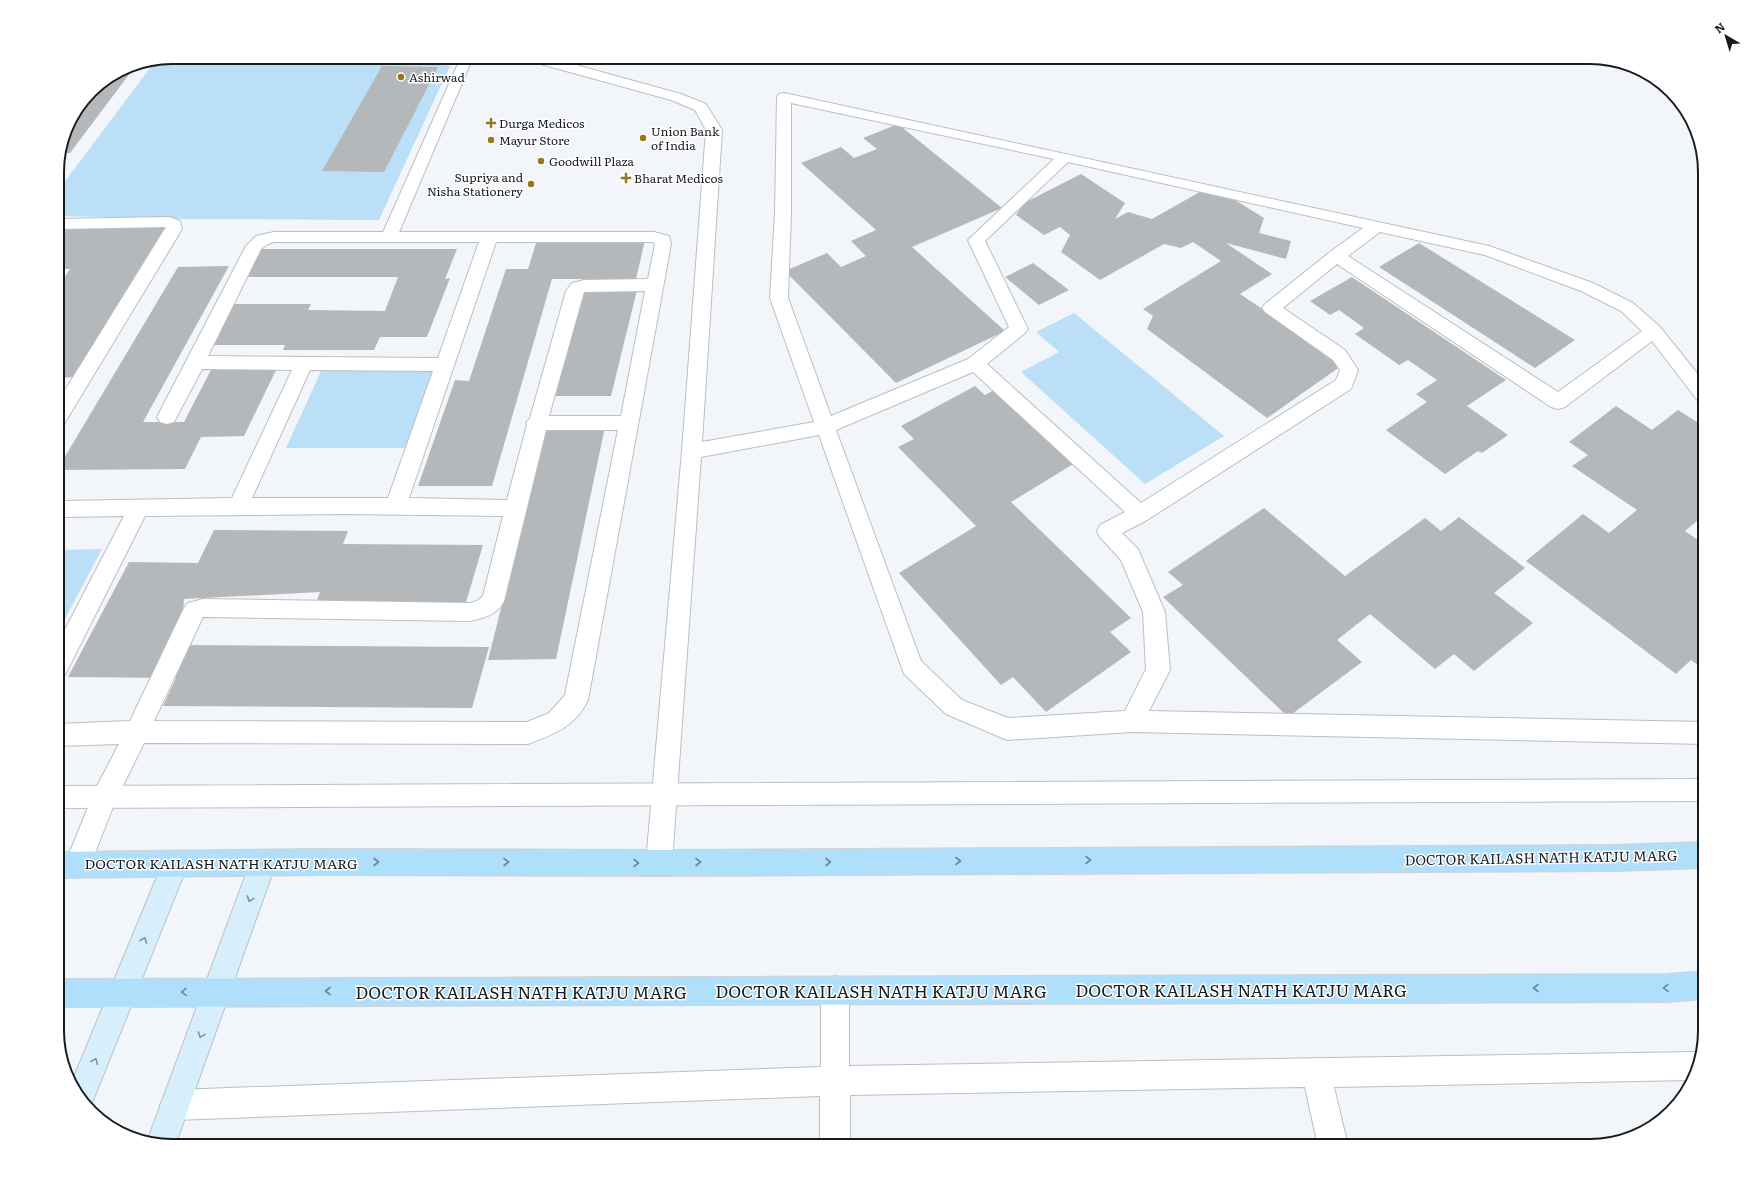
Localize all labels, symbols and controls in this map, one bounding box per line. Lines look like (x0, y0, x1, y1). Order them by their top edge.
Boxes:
north arrow (1706, 16, 1746, 56)
text: N (1711, 18, 1728, 36)
place label: Ashirwad (409, 68, 465, 86)
marker: Ashirwad (396, 72, 406, 82)
place label: Durga Medicos (499, 114, 585, 132)
marker: Durga Medicos (486, 118, 496, 128)
place label: Union Bank of India (651, 122, 720, 154)
place label: Mayur Store (499, 131, 570, 149)
marker: Union Bank of India (638, 133, 648, 143)
marker: Mayur Store (486, 135, 496, 145)
place label: Goodwill Plaza (549, 152, 635, 170)
marker: Goodwill Plaza (536, 156, 546, 166)
place label: Supriya and Nisha Stationery (427, 168, 524, 200)
place label: Bharat Medicos (634, 169, 723, 187)
marker: Bharat Medicos (621, 173, 631, 183)
marker: Supriya and Nisha Stationery (526, 179, 536, 189)
street label: DOCTOR KAILASH NATH KATJU MARG (1404, 845, 1678, 869)
street label: DOCTOR KAILASH NATH KATJU MARG (85, 853, 358, 873)
one-way arrow (1085, 856, 1091, 864)
one-way arrow (955, 857, 961, 865)
one-way arrow (373, 858, 379, 866)
one-way arrow (503, 858, 509, 866)
one-way arrow (695, 858, 701, 866)
one-way arrow (825, 858, 831, 866)
one-way arrow (633, 859, 639, 867)
one-way arrow (246, 896, 255, 903)
one-way arrow (140, 937, 148, 944)
street label: DOCTOR KAILASH NATH KATJU MARG (1075, 977, 1407, 1002)
street label: DOCTOR KAILASH NATH KATJU MARG (715, 978, 1047, 1003)
street label: DOCTOR KAILASH NATH KATJU MARG (355, 979, 687, 1004)
one-way arrow (1663, 983, 1669, 992)
one-way arrow (1533, 984, 1539, 992)
one-way arrow (325, 987, 331, 995)
one-way arrow (181, 988, 187, 996)
one-way arrow (197, 1031, 206, 1038)
one-way arrow (90, 1057, 98, 1064)

